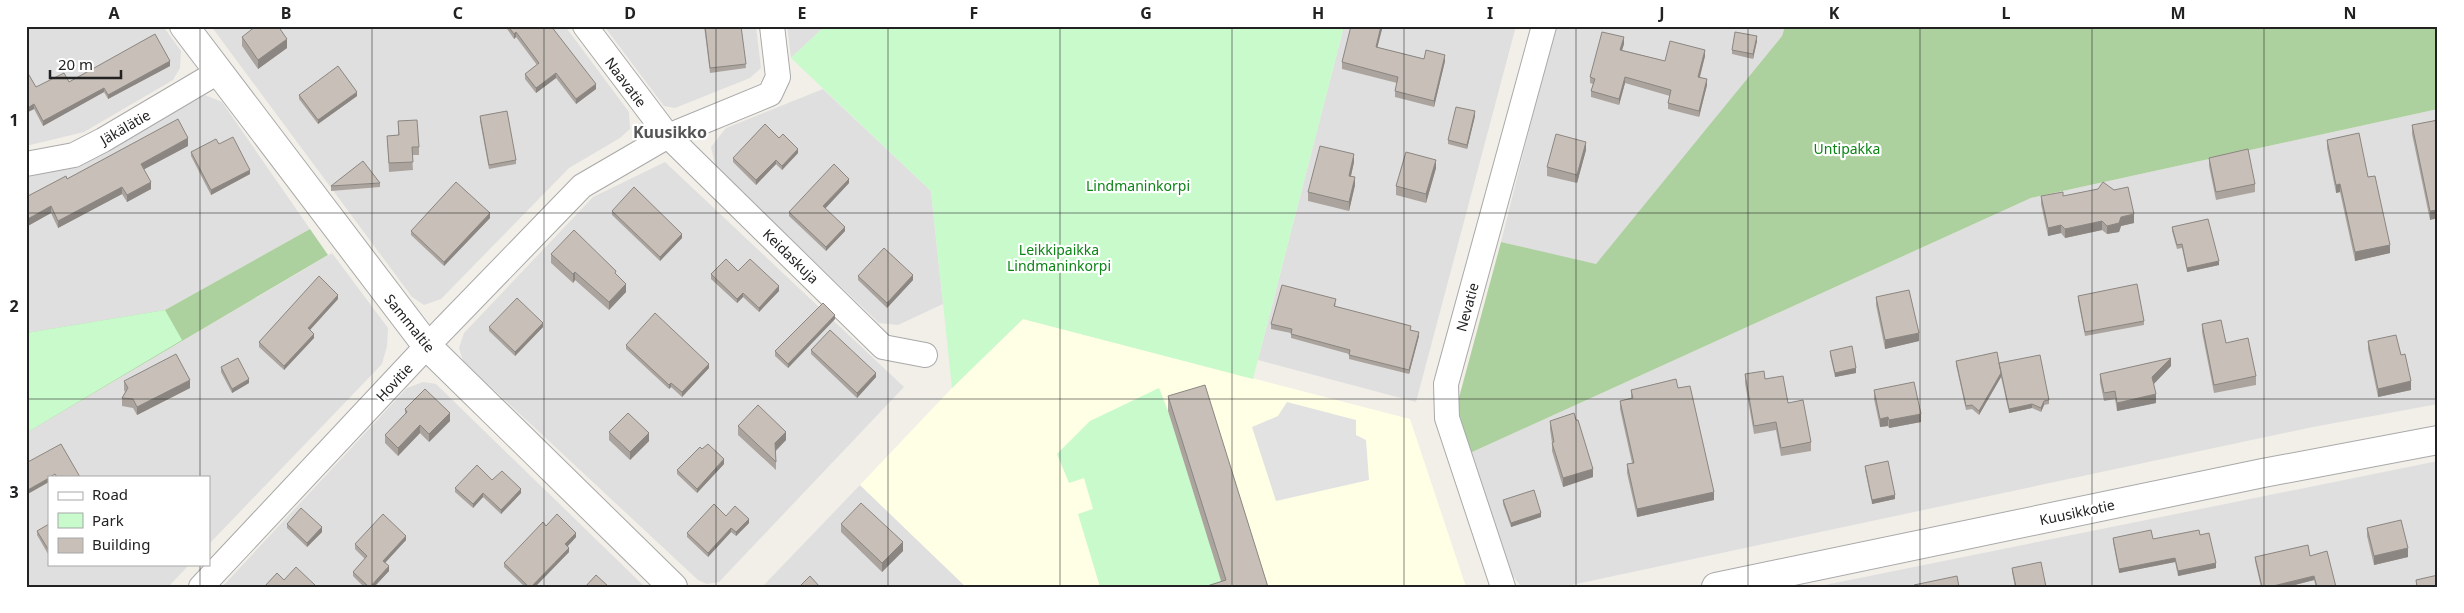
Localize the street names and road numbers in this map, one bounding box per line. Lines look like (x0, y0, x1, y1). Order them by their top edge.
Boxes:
street label: Naavatie (601, 53, 651, 111)
street label: Jäkälätie (95, 105, 154, 150)
street label: Keidaskuja (759, 225, 823, 287)
street label: Nevatie (1451, 280, 1483, 334)
street label: Sammaltie (381, 290, 439, 356)
street label: Hovitie (371, 359, 417, 405)
street label: Kuusikkotie (2038, 495, 2116, 529)

